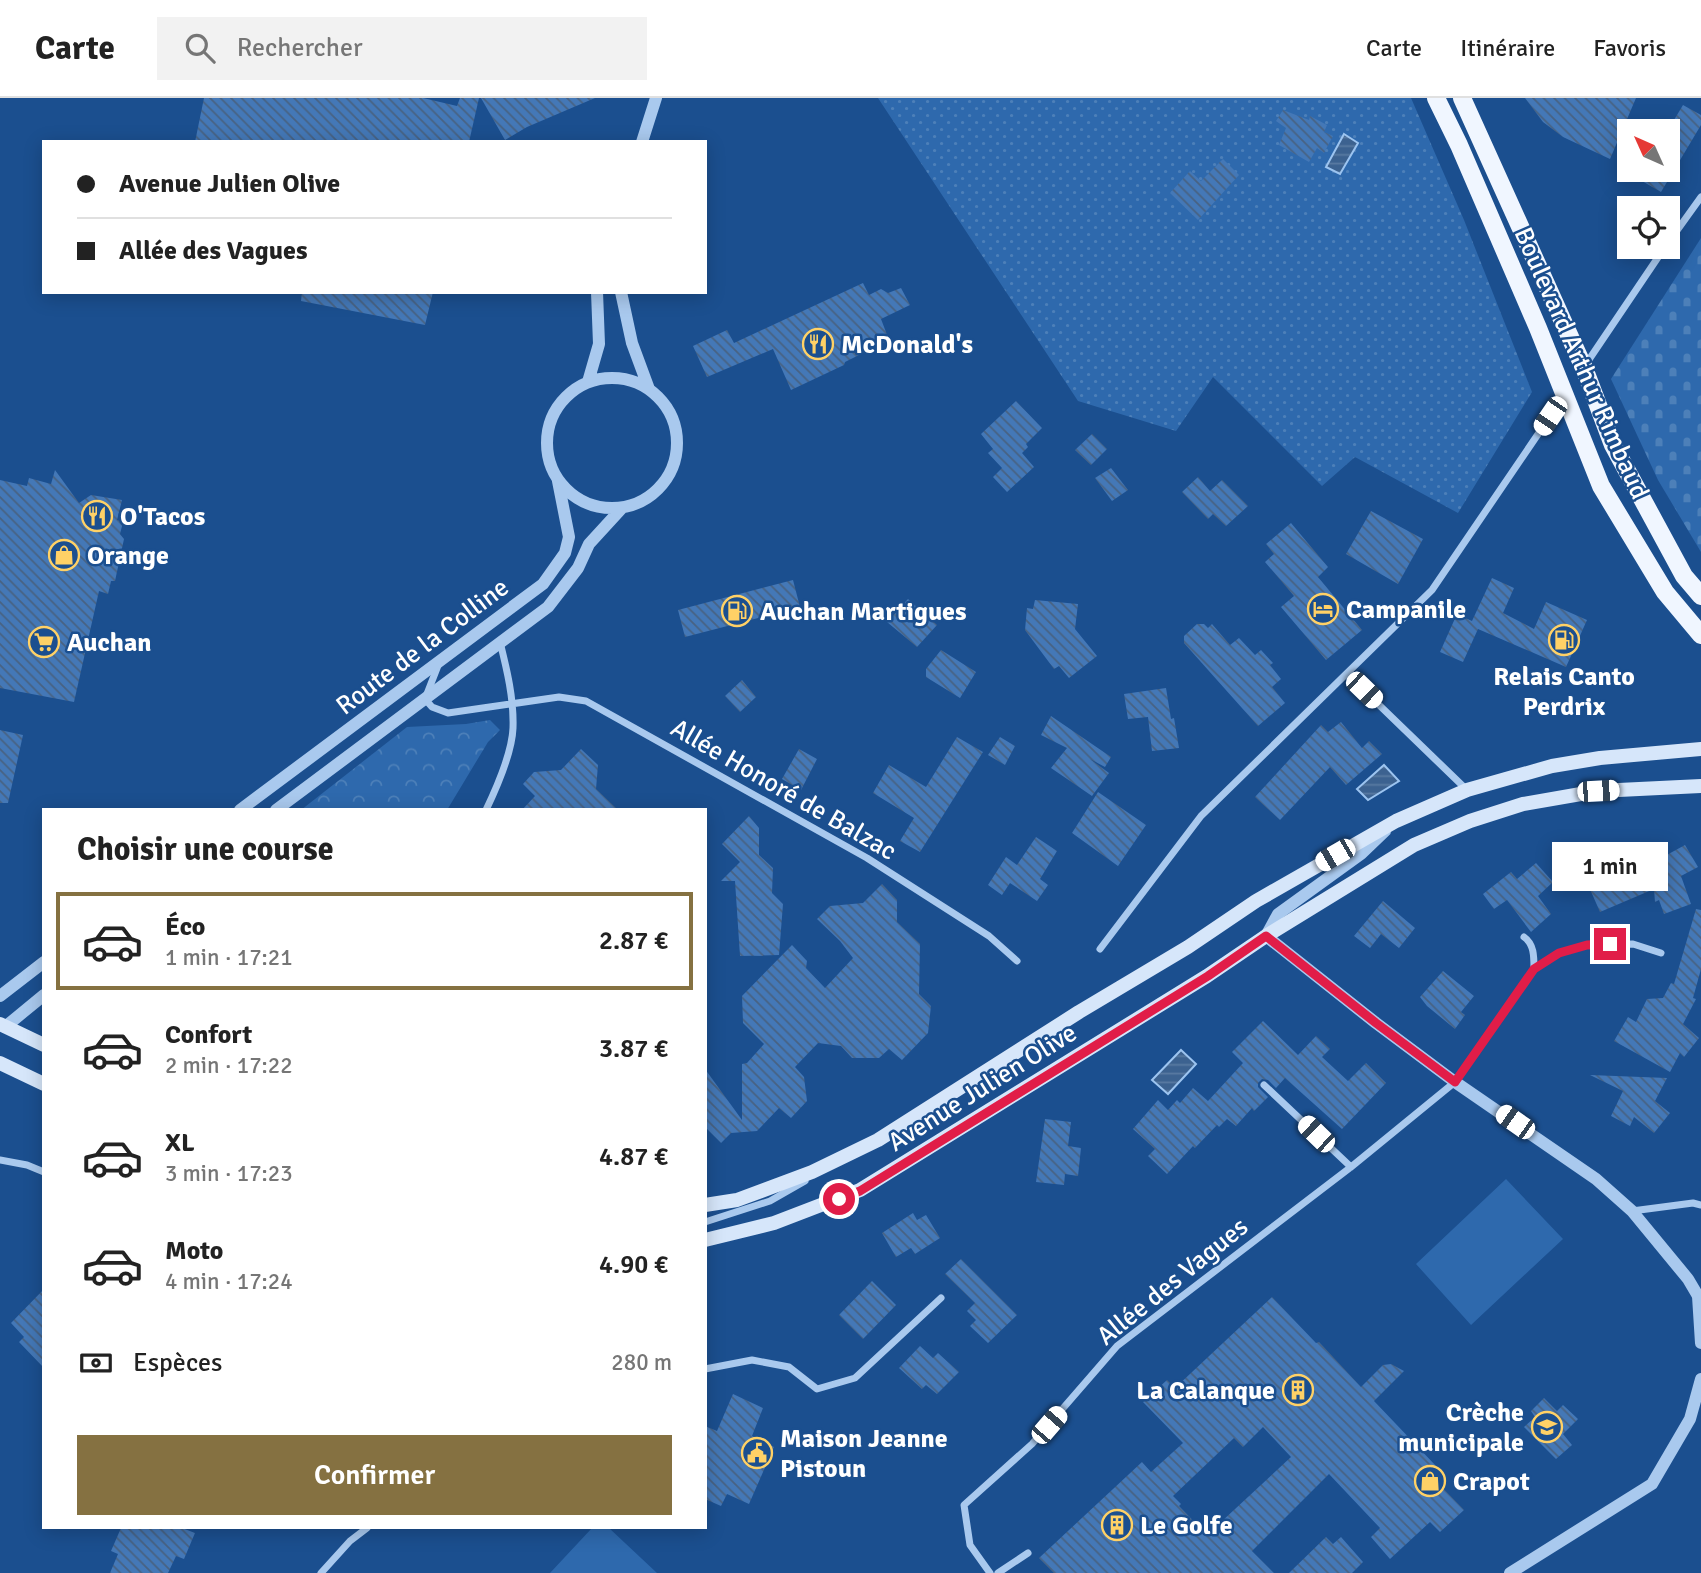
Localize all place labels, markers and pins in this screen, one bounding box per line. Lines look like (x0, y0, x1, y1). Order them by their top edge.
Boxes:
restaurant icon: McDonald's (801, 327, 835, 361)
place label: McDonald's (841, 329, 973, 361)
restaurant icon: O'Tacos (80, 499, 114, 533)
place label: O'Tacos (120, 501, 205, 533)
shop icon: Orange (47, 538, 81, 572)
place label: Orange (87, 540, 169, 572)
hotel icon: Campanile (1306, 592, 1340, 626)
fuel station icon: Auchan Martigues (720, 594, 754, 628)
place label: Campanile (1346, 594, 1466, 626)
place label: Auchan Martigues (760, 596, 967, 628)
fuel station icon: Relais Canto Perdrix (1547, 623, 1581, 657)
supermarket icon: Auchan (27, 625, 61, 659)
place label: Auchan (67, 627, 151, 659)
place label: Relais Canto Perdrix (1493, 661, 1635, 723)
building icon: La Calanque (1281, 1373, 1315, 1407)
place label: La Calanque (1136, 1375, 1275, 1407)
place label: Crèche municipale (1398, 1397, 1524, 1459)
school or university icon: Crèche municipale (1530, 1410, 1564, 1444)
place label: Maison Jeanne Pistoun (780, 1423, 948, 1485)
public building icon: Maison Jeanne Pistoun (740, 1436, 774, 1470)
shop icon: Crapot (1413, 1464, 1447, 1498)
place label: Crapot (1453, 1466, 1530, 1498)
building icon: Le Golfe (1100, 1508, 1134, 1542)
place label: Le Golfe (1140, 1510, 1233, 1542)

